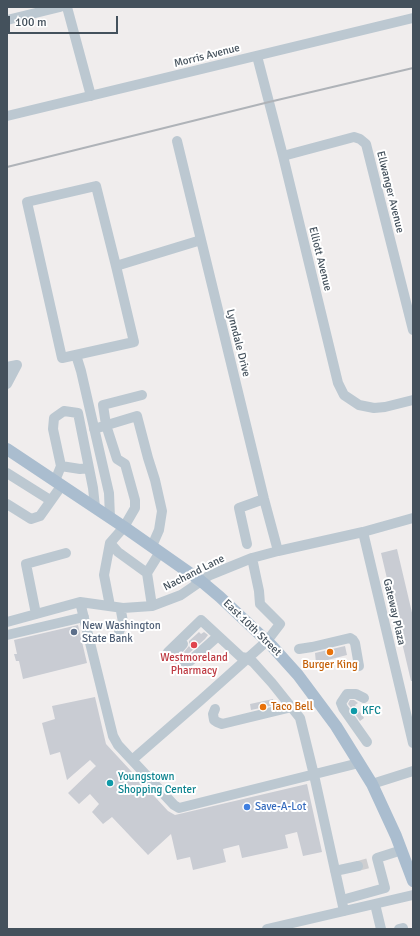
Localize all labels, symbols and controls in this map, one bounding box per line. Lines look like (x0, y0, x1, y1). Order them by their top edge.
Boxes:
scale bar (10, 8, 120, 34)
text: 100 m (15, 15, 47, 30)
street label: Morris Avenue (173, 41, 241, 71)
street label: Ellwanger Avenue (373, 150, 407, 234)
street label: Elliott Avenue (306, 226, 334, 292)
street label: Lynndale Drive (223, 308, 253, 378)
street label: Nachand Lane (161, 552, 227, 594)
street label: Gateway Plaza (380, 577, 408, 647)
street label: East 10th Street (220, 597, 284, 659)
place label: New Washington State Bank (82, 619, 161, 645)
marker: New Washington State Bank (69, 627, 79, 637)
marker: Westmoreland Pharmacy (189, 640, 199, 650)
marker: Burger King (325, 647, 335, 657)
place label: Westmoreland Pharmacy (160, 651, 228, 677)
place label: Burger King (302, 658, 358, 672)
place label: Taco Bell (271, 700, 313, 714)
marker: Taco Bell (258, 702, 268, 712)
place label: KFC (362, 704, 381, 718)
marker: KFC (349, 706, 359, 716)
place label: Youngstown Shopping Center (118, 770, 196, 796)
marker: Youngstown Shopping Center (105, 778, 115, 788)
place label: Save-A-Lot (255, 800, 306, 814)
marker: Save-A-Lot (242, 802, 252, 812)

